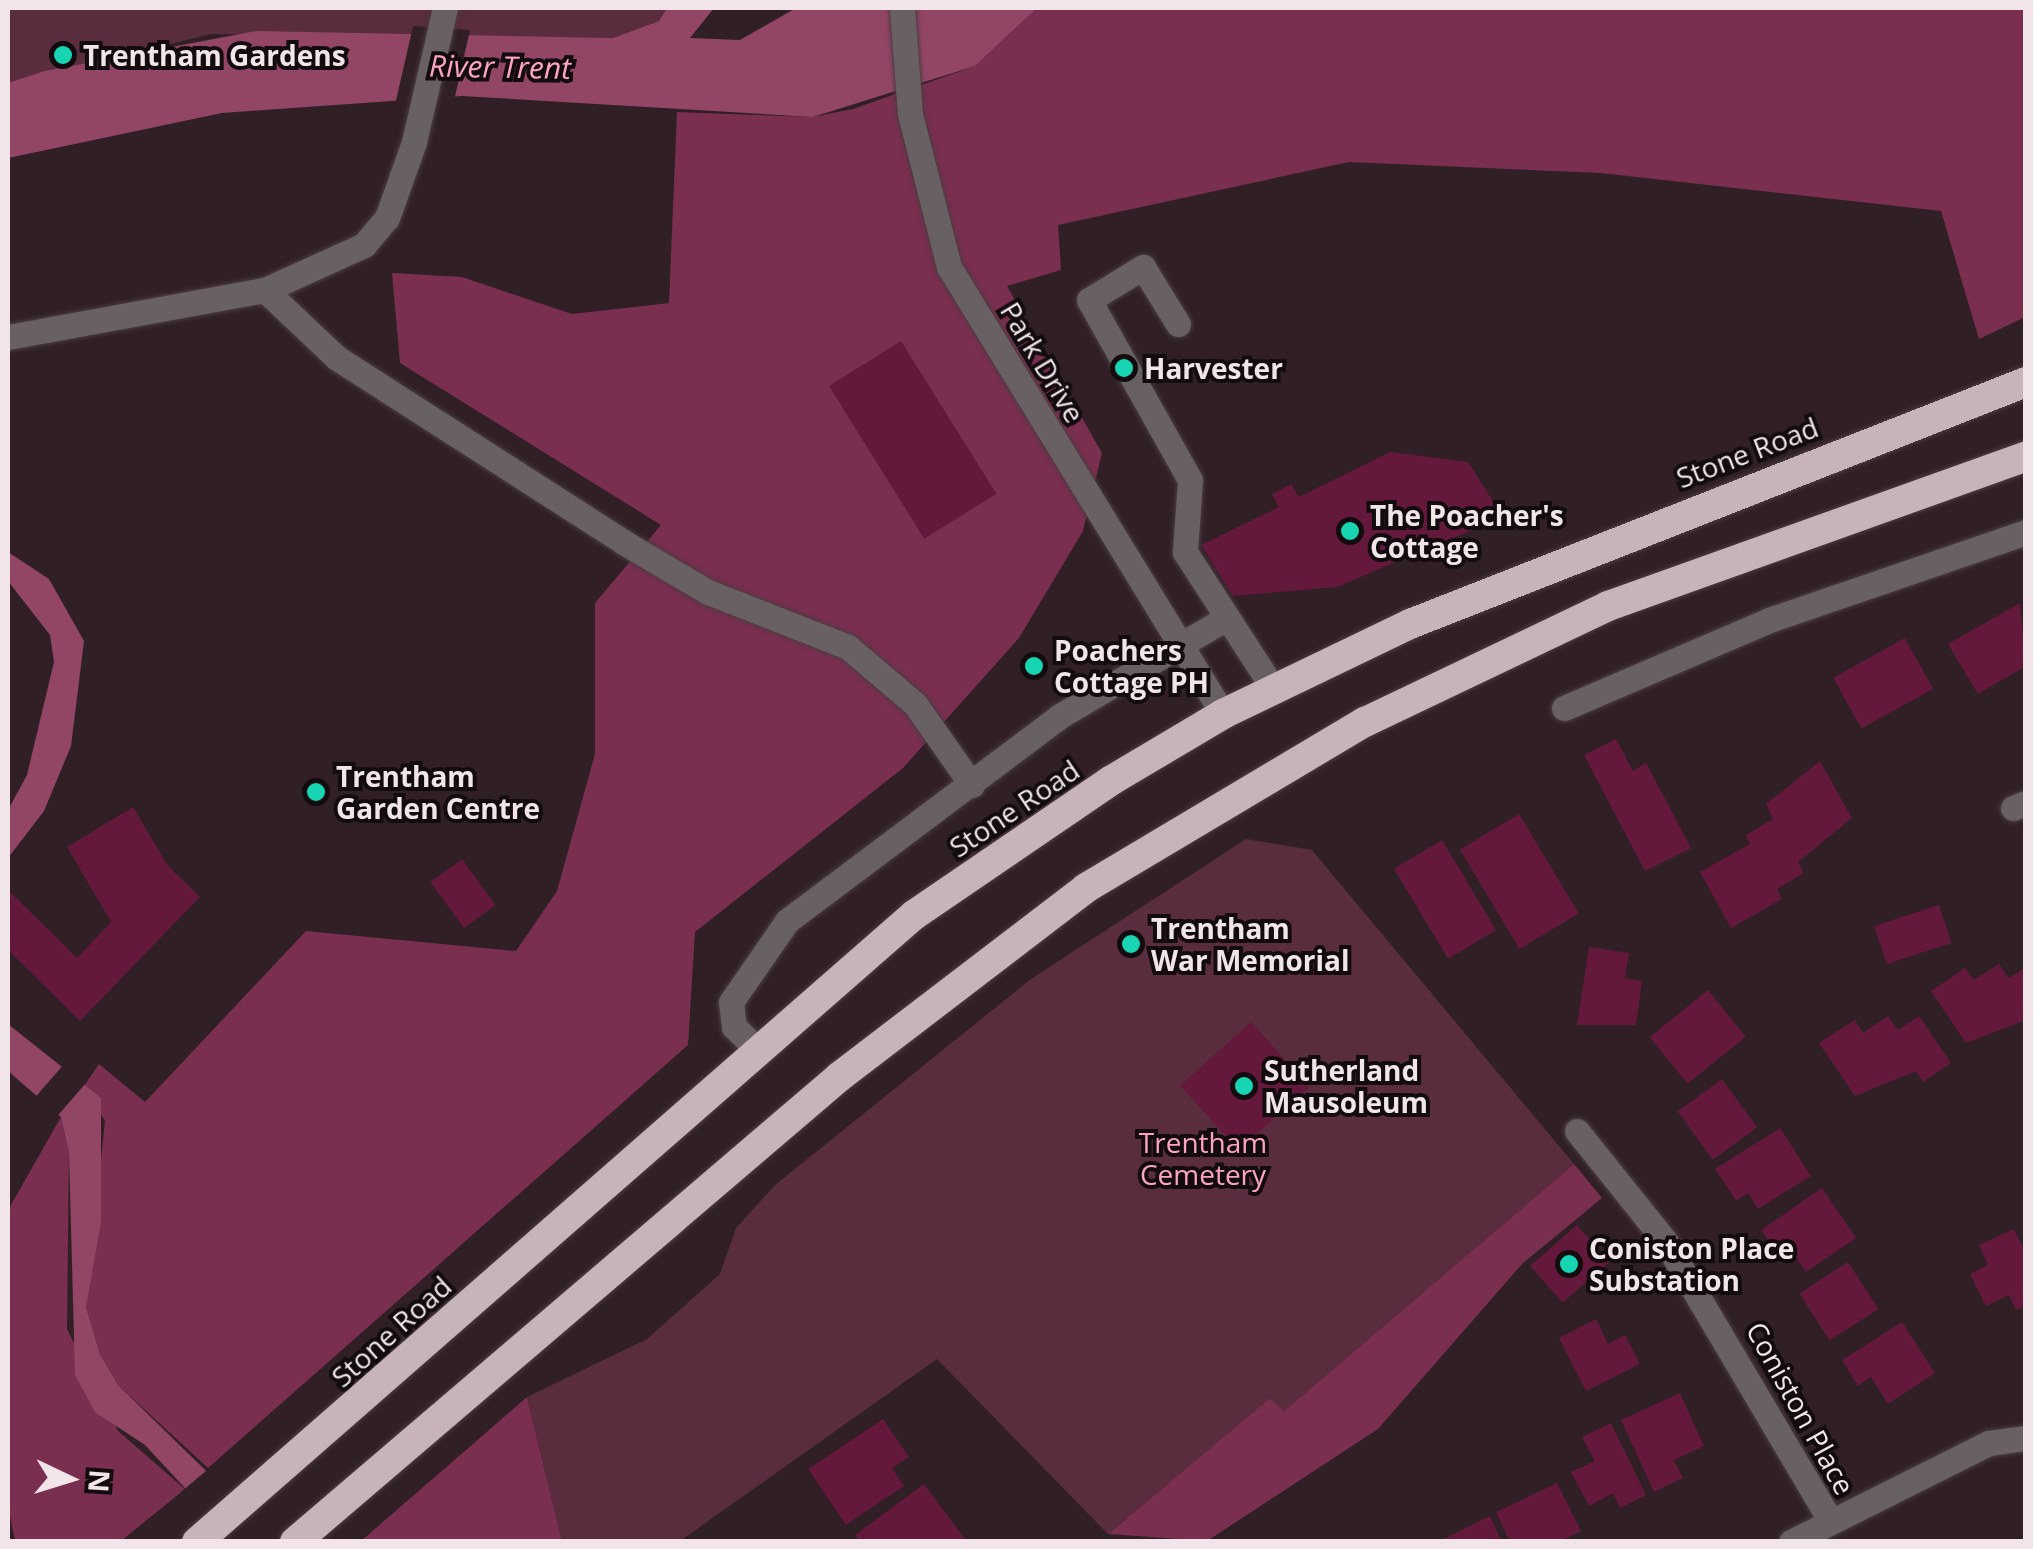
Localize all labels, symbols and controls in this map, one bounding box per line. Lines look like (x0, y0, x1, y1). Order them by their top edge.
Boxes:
place label: Trentham Gardens (83, 38, 346, 72)
marker: Trentham Gardens (52, 44, 74, 66)
water label: River Trent (429, 48, 571, 86)
street label: Park Drive (994, 296, 1092, 428)
place label: Harvester (1144, 351, 1283, 385)
marker: Harvester (1113, 357, 1135, 379)
street label: Stone Road (1671, 410, 1823, 494)
place label: The Poacher's Cottage (1370, 498, 1564, 564)
marker: The Poacher's Cottage (1339, 520, 1361, 542)
place label: Poachers Cottage PH (1054, 633, 1209, 699)
marker: Poachers Cottage PH (1023, 655, 1045, 677)
street label: Stone Road (943, 752, 1085, 864)
place label: Trentham Garden Centre (336, 759, 540, 825)
marker: Trentham Garden Centre (305, 781, 327, 803)
place label: Trentham War Memorial (1151, 911, 1349, 977)
marker: Trentham War Memorial (1120, 933, 1142, 955)
place label: Sutherland Mausoleum (1264, 1053, 1428, 1119)
marker: Sutherland Mausoleum (1233, 1075, 1255, 1097)
park label: Trentham Cemetery (1139, 1125, 1267, 1191)
place label: Coniston Place Substation (1589, 1231, 1794, 1297)
marker: Coniston Place Substation (1558, 1253, 1580, 1275)
street label: Stone Road (324, 1269, 458, 1393)
street label: Coniston Place (1740, 1316, 1862, 1500)
north arrow (20, 1429, 120, 1529)
text: N (80, 1468, 120, 1494)

